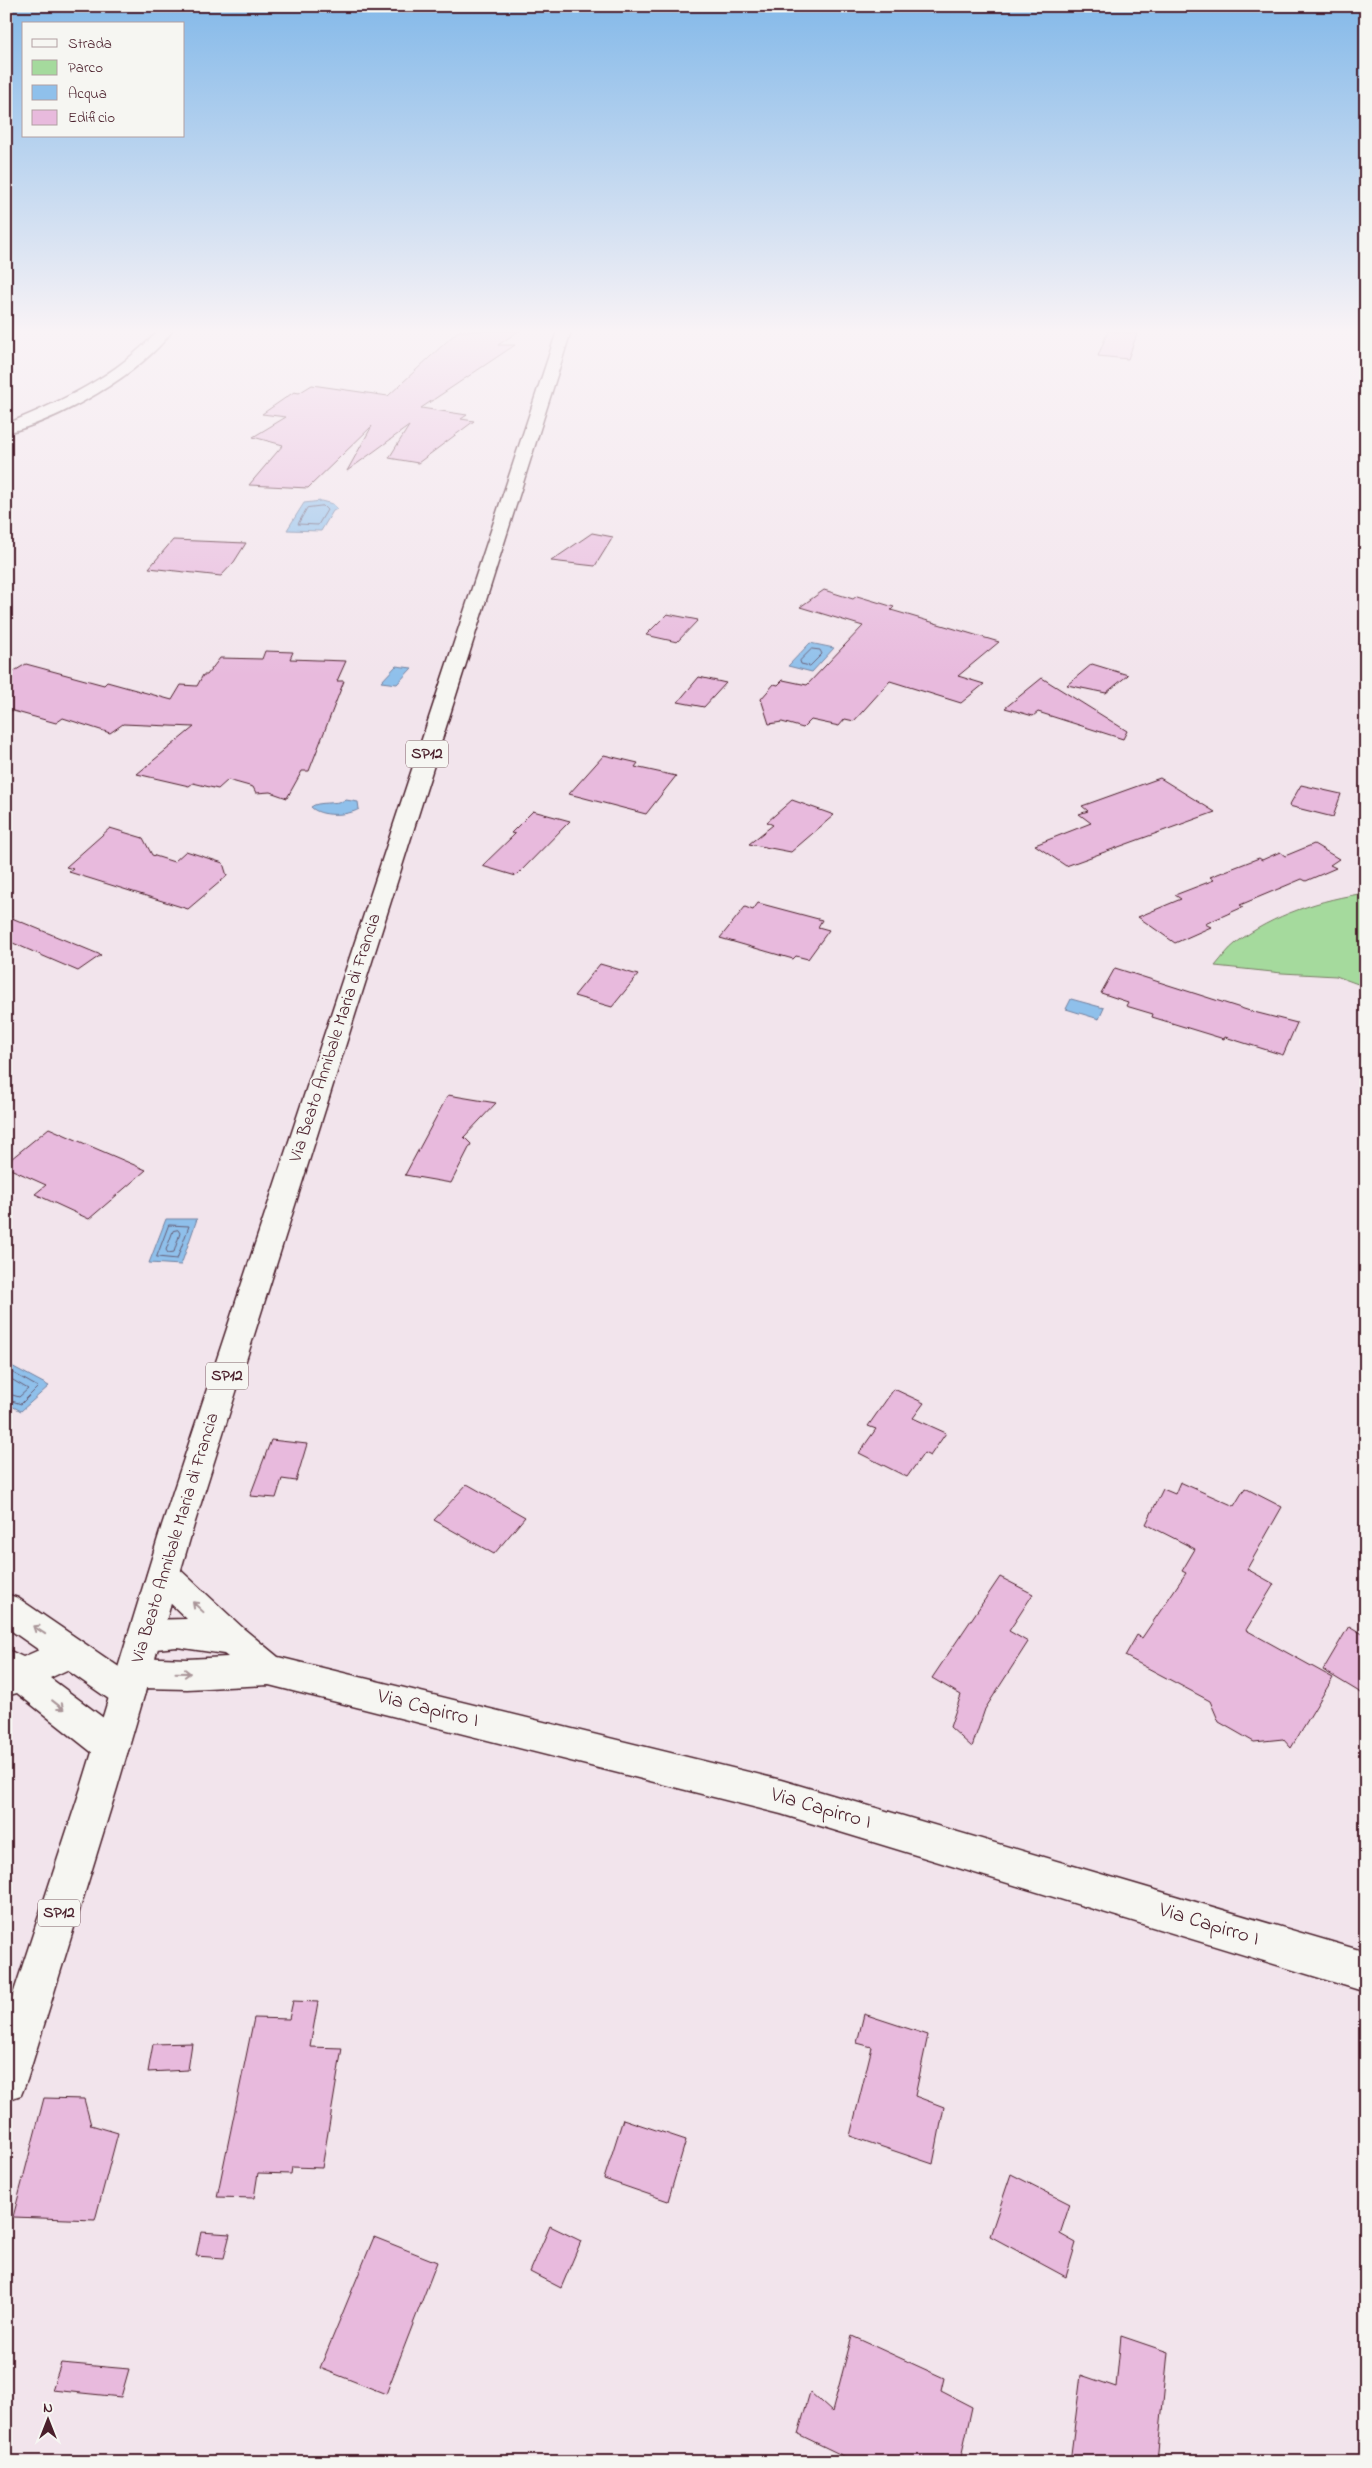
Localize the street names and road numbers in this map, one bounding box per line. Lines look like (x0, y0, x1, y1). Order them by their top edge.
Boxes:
road number: SP12 (406, 741, 448, 768)
street label: Via Beato Annibale Maria di Francia (283, 910, 389, 1167)
road number: SP12 (206, 1362, 248, 1390)
street label: Via Beato Annibale Maria di Francia (125, 1410, 226, 1667)
street label: Via Capirro I (373, 1682, 482, 1736)
street label: Via Capirro I (766, 1780, 875, 1838)
street label: Via Capirro I (1154, 1895, 1263, 1954)
road number: SP12 (38, 1900, 80, 1926)

